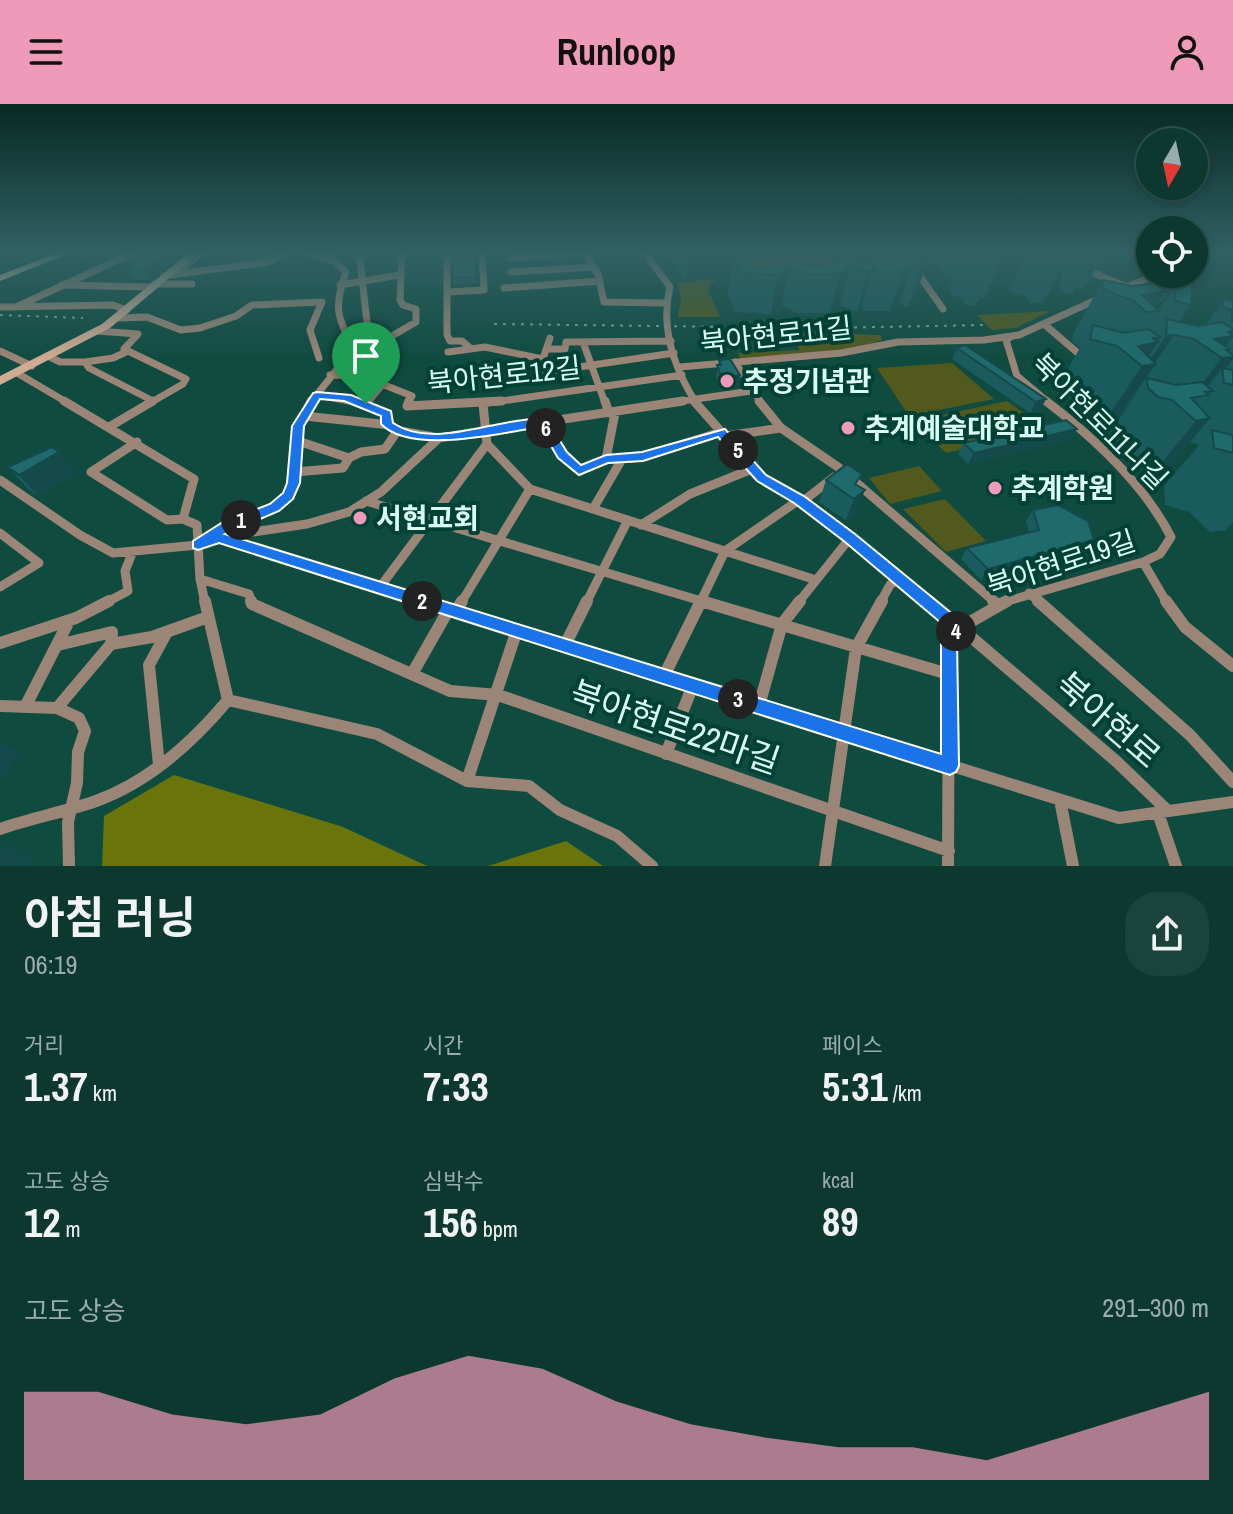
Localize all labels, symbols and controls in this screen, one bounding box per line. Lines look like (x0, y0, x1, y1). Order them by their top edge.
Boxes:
text: Runloop (557, 28, 676, 76)
icon: menu (24, 30, 68, 74)
icon: person (1165, 30, 1209, 74)
north arrow (1136, 128, 1208, 200)
map controls (1136, 128, 1208, 288)
button: locate (1136, 216, 1208, 288)
street label: 북아현로11길 (698, 308, 854, 362)
pin (332, 322, 400, 404)
icon: arrive (344, 334, 388, 378)
street label: 북아현로11나길 (1023, 344, 1177, 498)
street label: 북아현로12길 (425, 348, 583, 402)
place label: 추정기념관 (743, 362, 872, 400)
marker: 추정기념관 (718, 372, 736, 390)
pin: 6 (526, 408, 566, 448)
place label: 추계예술대학교 (864, 409, 1044, 447)
text: 6 (541, 413, 551, 443)
marker: 추계예술대학교 (839, 419, 857, 437)
pin: 5 (718, 430, 758, 470)
text: 5 (733, 435, 743, 465)
place label: 추계학원 (1011, 469, 1114, 507)
marker: 추계학원 (986, 479, 1004, 497)
place label: 서현교회 (376, 499, 479, 537)
pin: 1 (221, 500, 261, 540)
text: 1 (236, 505, 246, 535)
marker: 서현교회 (351, 509, 369, 527)
street label: 북아현로19길 (982, 521, 1140, 605)
pin: 2 (402, 581, 442, 621)
text: 2 (417, 586, 427, 616)
pin: 4 (936, 611, 976, 651)
text: 4 (951, 616, 961, 646)
street label: 북아현로 (1046, 662, 1170, 778)
street label: 북아현로22마길 (564, 670, 786, 784)
pin: 3 (718, 679, 758, 719)
text: 3 (733, 684, 743, 714)
text: 아침 러닝 (24, 887, 196, 947)
button: share (1125, 892, 1209, 976)
text: 06:19 (24, 947, 77, 982)
text: 거리 (24, 1030, 64, 1060)
text: 시간 (423, 1030, 463, 1060)
text: 페이스 (822, 1030, 883, 1060)
text: 1.37 (24, 1060, 88, 1113)
text: 7:33 (423, 1060, 489, 1113)
text: 5:31 (822, 1060, 888, 1113)
text: km (88, 1078, 117, 1108)
text: /km (888, 1078, 922, 1108)
text: kcal (822, 1165, 854, 1195)
text: 고도 상승 (24, 1166, 110, 1196)
text: 심박수 (423, 1166, 484, 1196)
text: 89 (822, 1195, 858, 1248)
text: 12 (24, 1196, 60, 1249)
text: 156 (423, 1196, 478, 1249)
text: m (60, 1214, 81, 1244)
text: bpm (478, 1214, 518, 1244)
text: 291–300 m (1102, 1290, 1209, 1325)
text: 고도 상승 (24, 1293, 126, 1328)

